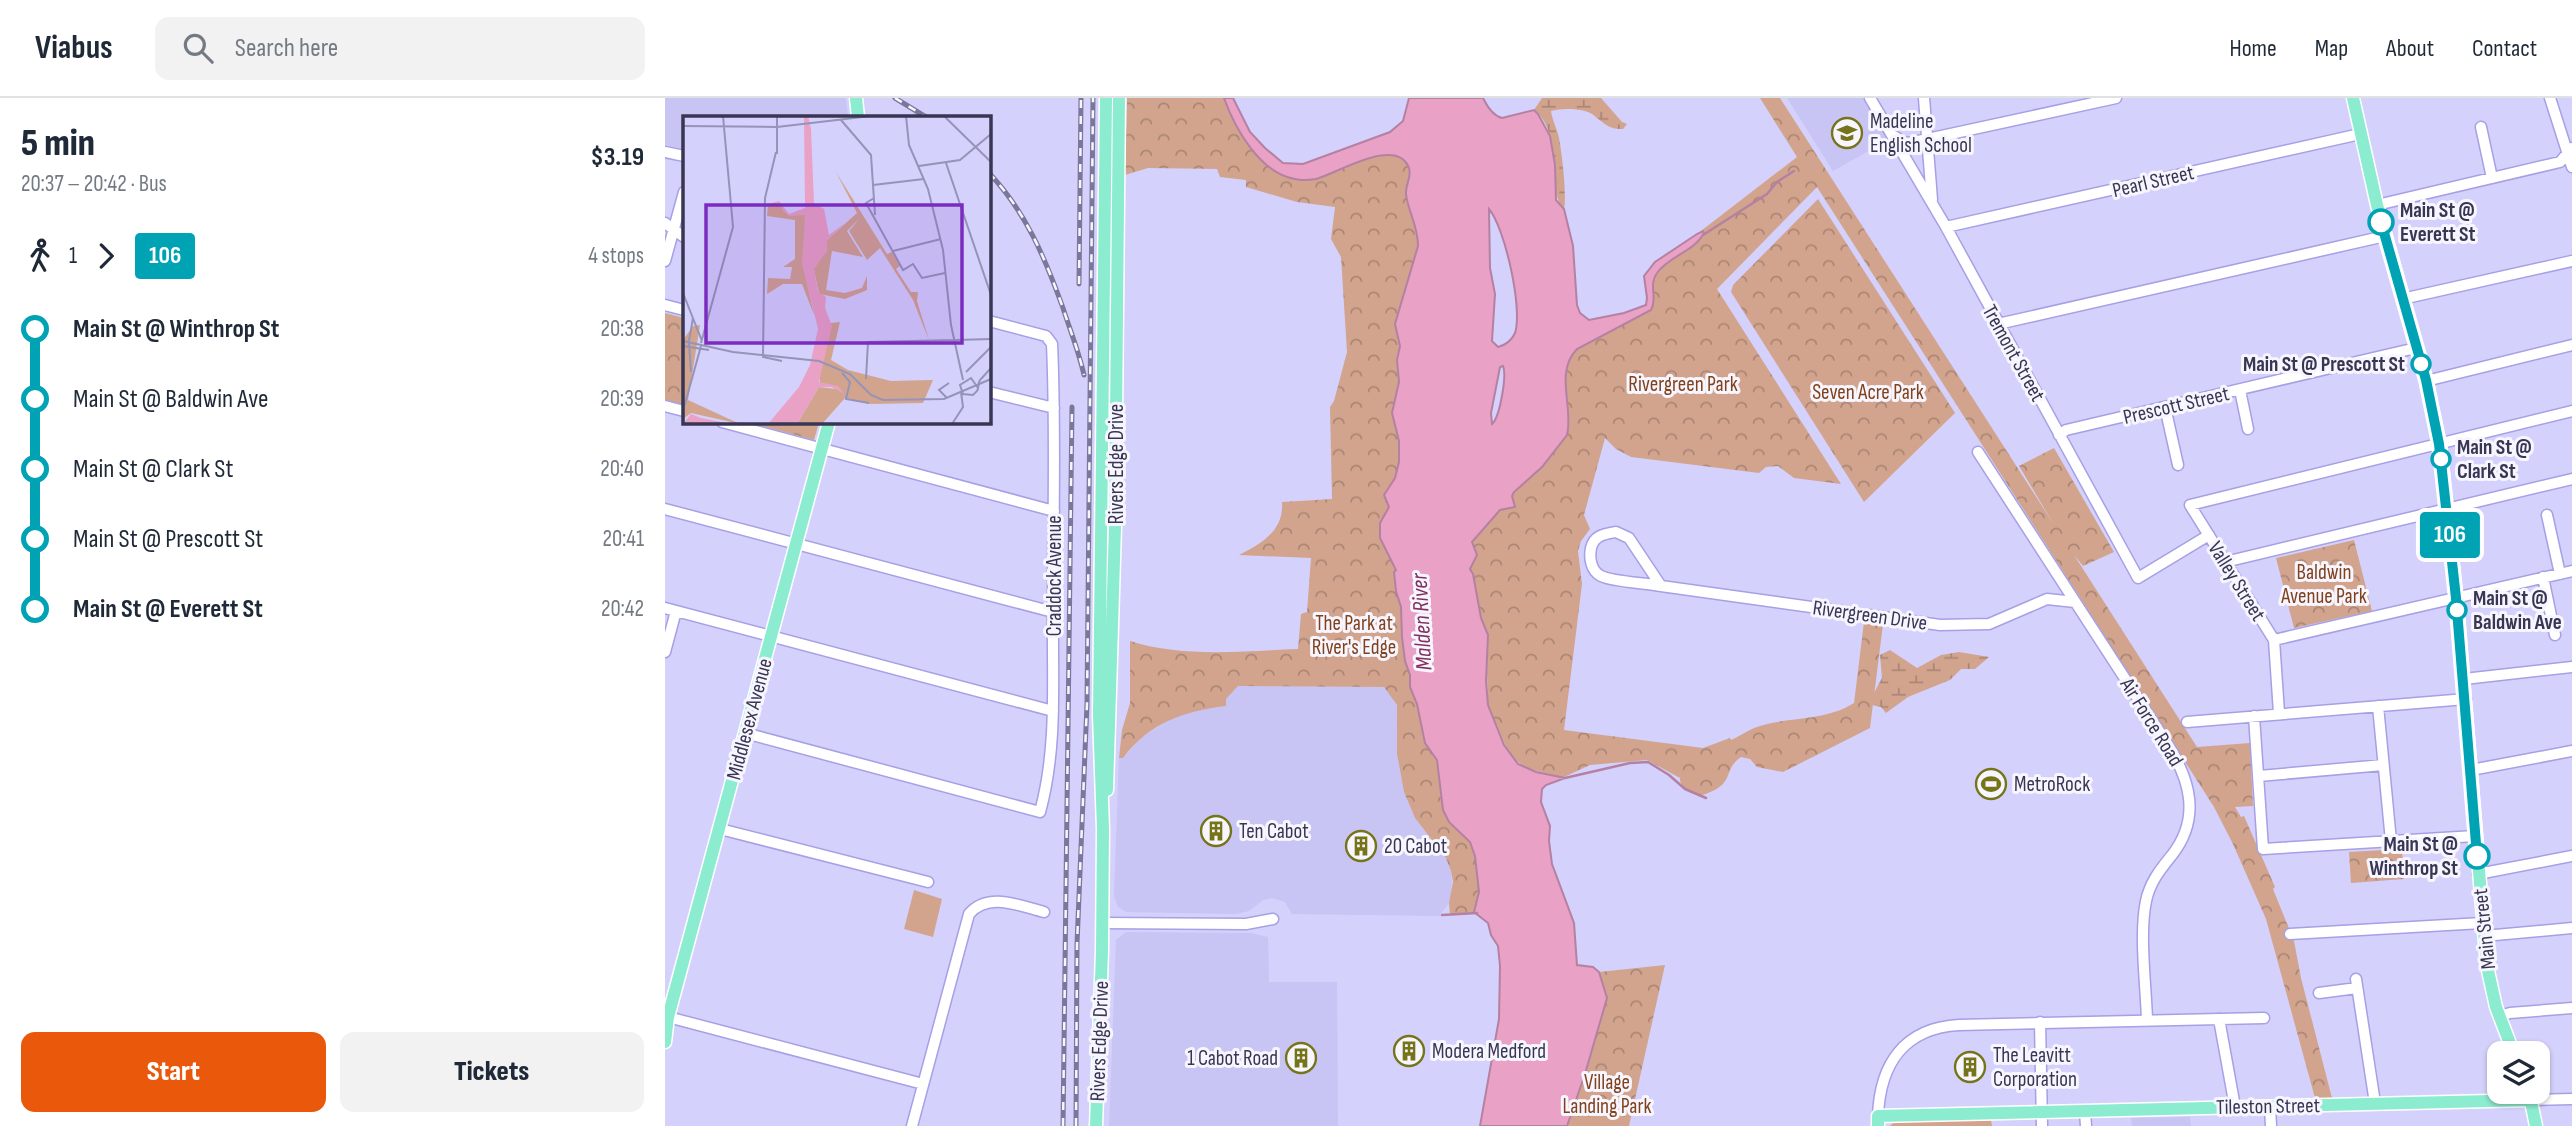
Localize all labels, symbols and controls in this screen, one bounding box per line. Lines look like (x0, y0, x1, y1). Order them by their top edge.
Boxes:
search box (155, 17, 645, 80)
text: Viabus (35, 28, 113, 68)
icon: search (179, 29, 217, 67)
text: Search here (235, 33, 338, 64)
text: Home (2229, 34, 2277, 63)
text: Map (2315, 34, 2348, 63)
text: About (2386, 34, 2434, 63)
text: Contact (2472, 34, 2537, 63)
place label: Madeline English School (1870, 109, 1972, 158)
inset map (683, 116, 991, 424)
school or university icon: Madeline English School (1830, 116, 1864, 150)
text: 5 min (21, 121, 95, 166)
text: $3.19 (590, 142, 644, 173)
street label: Pearl Street (2110, 160, 2196, 203)
text: 20:37 – 20:42 · Bus (21, 170, 167, 198)
place label: Main St @ Everett St (2400, 198, 2476, 247)
marker: Main St @ Everett St (2368, 209, 2394, 235)
icon: walk (21, 237, 59, 275)
icon: forward (87, 237, 125, 275)
text: 106 (149, 241, 181, 270)
text: 1 (69, 242, 77, 270)
text: 4 stops (588, 242, 644, 270)
street label: Tremont Street (1977, 301, 2050, 406)
text: Main St @ Winthrop St (73, 314, 279, 345)
text: 20:38 (600, 315, 644, 343)
place label: Main St @ Prescott St (2243, 352, 2405, 377)
marker: Main St @ Prescott St (2411, 354, 2431, 374)
park label: Rivergreen Park (1628, 372, 1738, 397)
park label: Seven Acre Park (1812, 380, 1924, 405)
street label: Prescott Street (2121, 381, 2232, 430)
text: Main St @ Baldwin Ave (73, 384, 268, 415)
text: 20:39 (600, 385, 644, 413)
street label: Rivers Edge Drive (1104, 404, 1129, 524)
place label: Main St @ Clark St (2457, 435, 2532, 484)
marker: Main St @ Clark St (2431, 449, 2451, 469)
text: Main St @ Clark St (73, 454, 233, 485)
text: 20:40 (600, 455, 644, 483)
line badge: 106 (2410, 512, 2490, 558)
street label: Craddock Avenue (1042, 515, 1067, 637)
text: 106 (2434, 520, 2466, 549)
text: Main St @ Prescott St (73, 524, 263, 555)
text: 20:41 (602, 525, 644, 553)
street label: Valley Street (2202, 537, 2271, 626)
park label: Baldwin Avenue Park (2280, 560, 2367, 609)
water label: Malden River (1405, 571, 1439, 671)
place label: Main St @ Baldwin Ave (2473, 586, 2562, 635)
text: Main St @ Everett St (73, 594, 263, 625)
text: 20:42 (601, 595, 644, 623)
street label: Rivergreen Drive (1811, 595, 1929, 636)
marker: Main St @ Baldwin Ave (2447, 600, 2467, 620)
park label: The Park at River's Edge (1312, 611, 1396, 660)
street label: Middlesex Avenue (721, 656, 778, 783)
street label: Air Force Road (2114, 673, 2189, 771)
sports icon: MetroRock (1974, 767, 2008, 801)
place label: MetroRock (2014, 772, 2090, 797)
building icon: Ten Cabot (1199, 814, 1233, 848)
place label: Ten Cabot (1239, 819, 1309, 844)
building icon: 20 Cabot (1344, 829, 1378, 863)
place label: Main St @ Winthrop St (2369, 832, 2458, 881)
place label: 20 Cabot (1384, 834, 1447, 859)
marker: Main St @ Winthrop St (2464, 843, 2490, 869)
street label: Main Street (2468, 887, 2501, 971)
street label: Rivers Edge Drive (1085, 980, 1114, 1102)
button: Start (21, 1032, 326, 1112)
button: Tickets (340, 1032, 644, 1112)
building icon: Modera Medford (1392, 1034, 1426, 1068)
place label: Modera Medford (1432, 1039, 1546, 1064)
building icon: 1 Cabot Road (1284, 1041, 1318, 1075)
map controls (2487, 1041, 2550, 1104)
button: layers (2487, 1041, 2550, 1104)
place label: The Leavitt Corporation (1993, 1043, 2077, 1092)
place label: 1 Cabot Road (1187, 1046, 1278, 1071)
building icon: The Leavitt Corporation (1953, 1050, 1987, 1084)
park label: Village Landing Park (1563, 1070, 1651, 1119)
street label: Tileston Street (2216, 1093, 2320, 1120)

